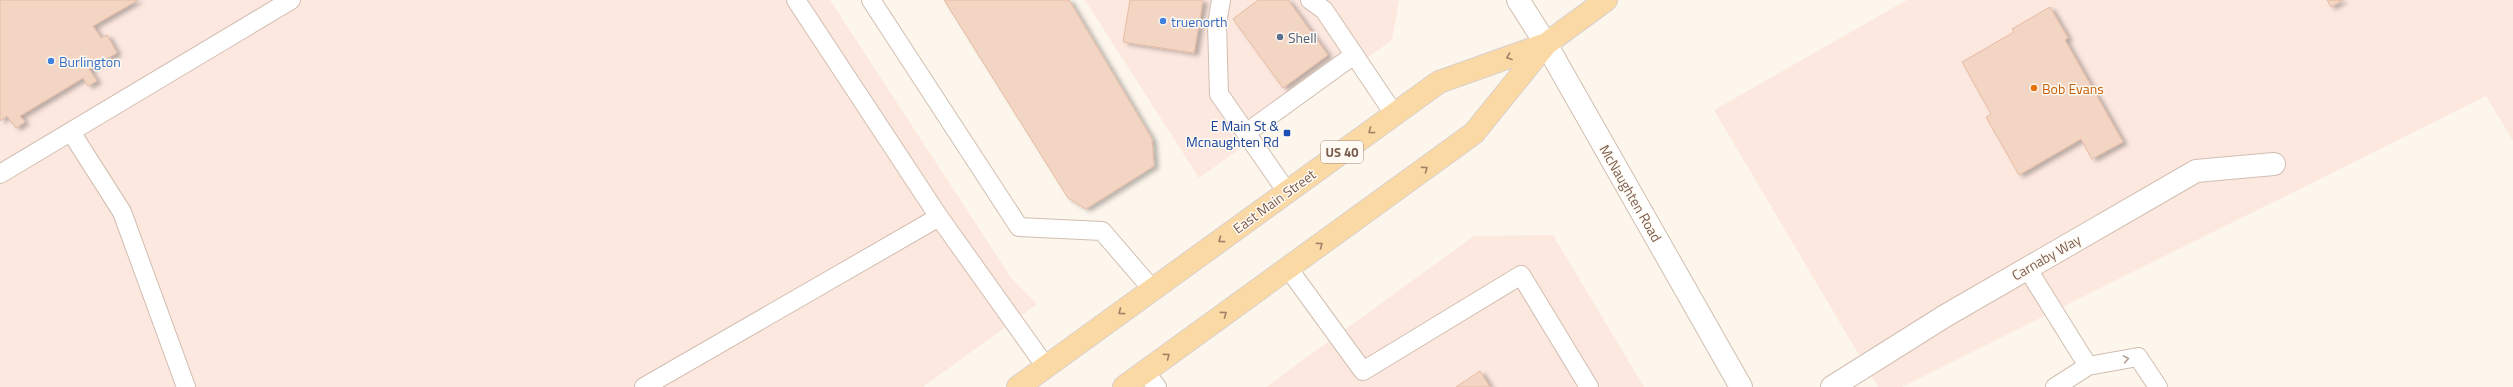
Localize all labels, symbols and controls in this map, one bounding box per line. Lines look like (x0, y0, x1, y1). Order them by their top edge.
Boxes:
place label: truenorth (1171, 11, 1227, 32)
marker: truenorth (1158, 16, 1168, 26)
place label: Shell (1288, 27, 1317, 48)
marker: Shell (1275, 32, 1285, 42)
place label: Burlington (59, 51, 121, 72)
one-way arrow (1506, 52, 1513, 60)
marker: Burlington (46, 56, 56, 66)
place label: Bob Evans (2042, 78, 2104, 99)
marker: Bob Evans (2029, 83, 2039, 93)
place label: E Main St & Mcnaughten Rd (1186, 115, 1279, 152)
one-way arrow (1368, 126, 1375, 133)
marker: E Main St & Mcnaughten Rd (1282, 128, 1292, 138)
street label: McNaughten Road (1595, 140, 1667, 246)
road number: US 40 (1321, 141, 1363, 163)
street label: East Main Street (1228, 164, 1320, 238)
one-way arrow (1421, 166, 1428, 174)
street label: Carnaby Way (2007, 229, 2085, 285)
one-way arrow (1218, 235, 1225, 242)
one-way arrow (1315, 243, 1322, 250)
one-way arrow (1118, 307, 1125, 315)
one-way arrow (1220, 311, 1227, 319)
one-way arrow (1162, 354, 1169, 361)
one-way arrow (2123, 355, 2129, 364)

